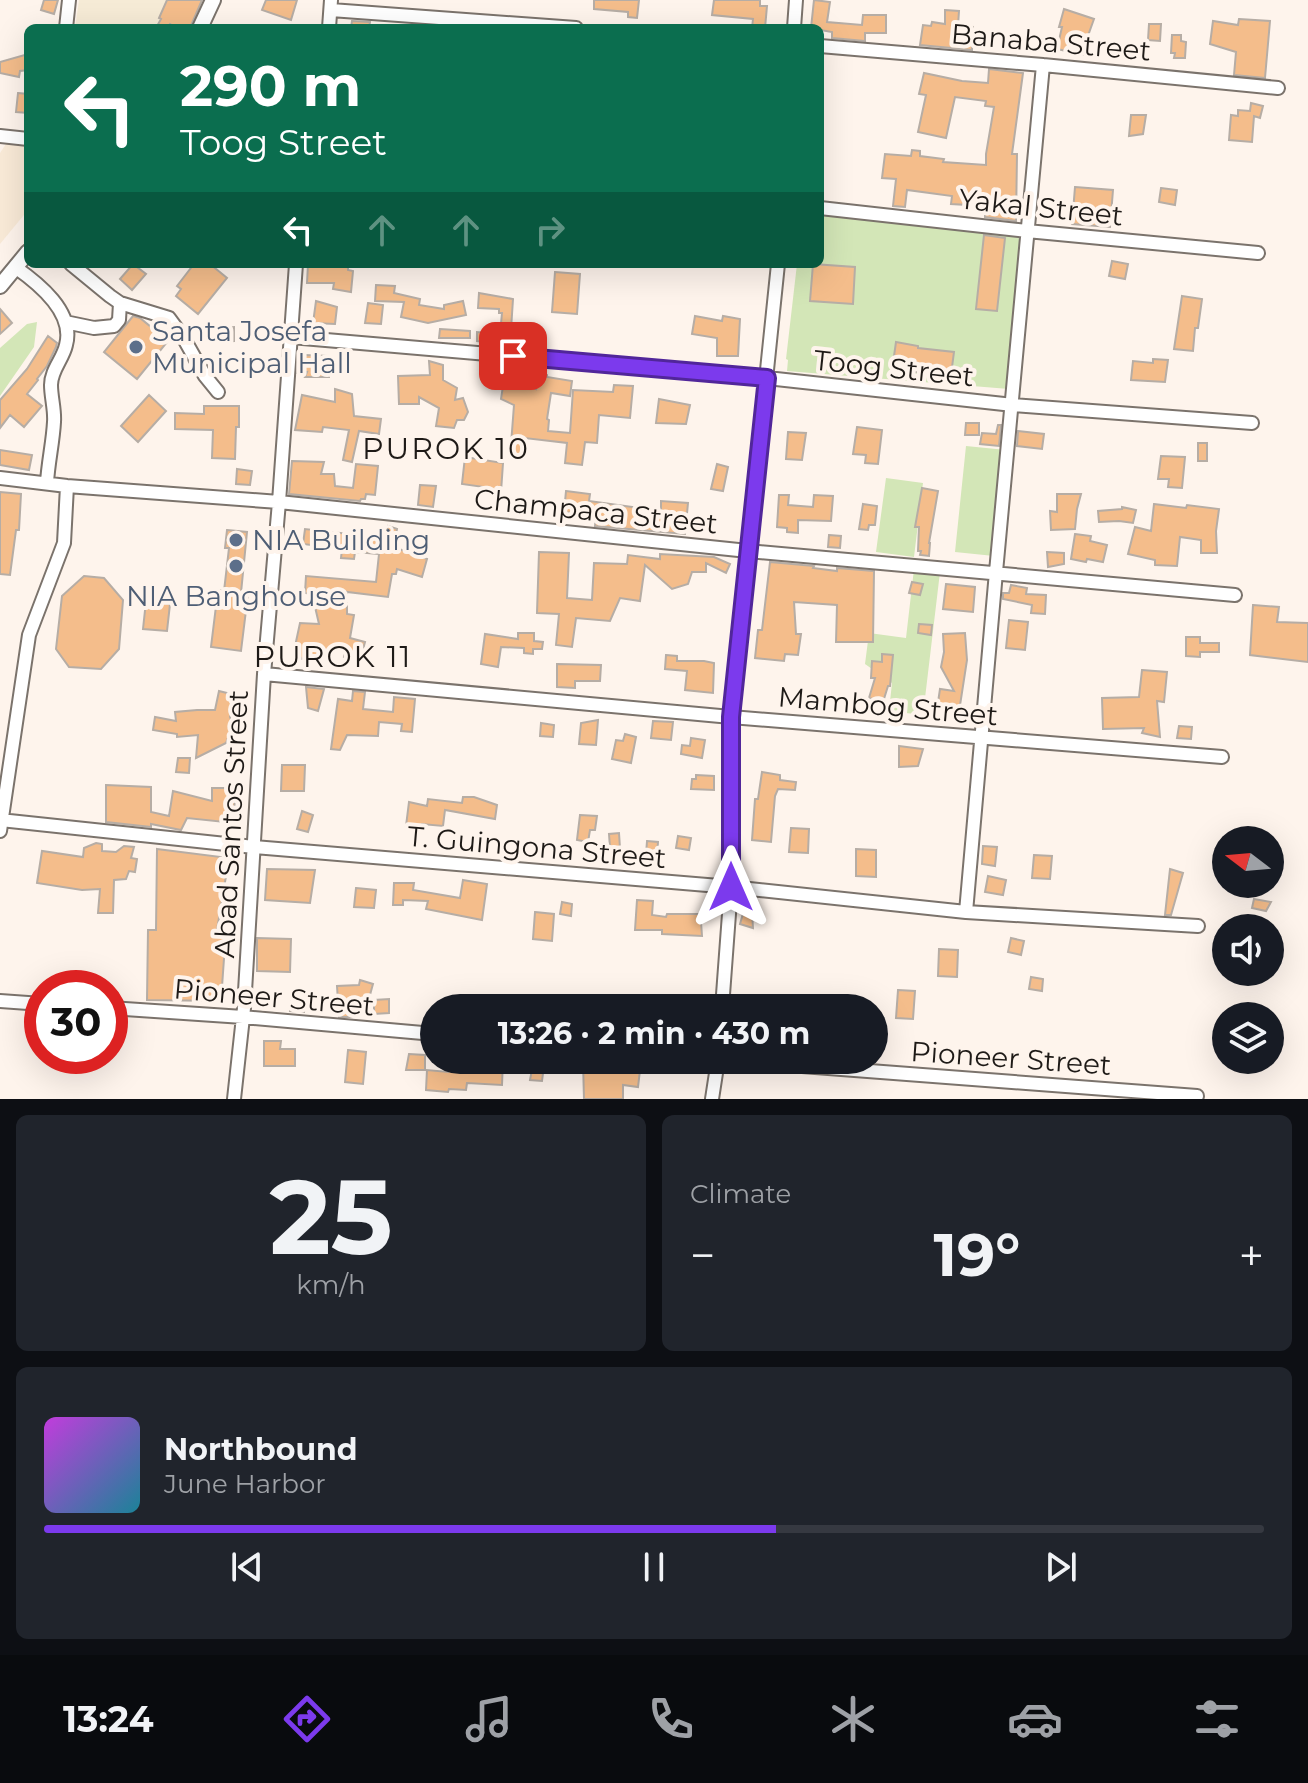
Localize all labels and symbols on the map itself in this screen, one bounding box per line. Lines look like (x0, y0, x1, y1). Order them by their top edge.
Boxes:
street label: Banaba Street (950, 16, 1152, 68)
street label: Yakal Street (957, 181, 1125, 233)
place label: Santa Josefa Municipal Hall (152, 314, 352, 380)
pin (479, 322, 547, 390)
marker: Santa Josefa Municipal Hall (127, 338, 145, 356)
street label: Toog Street (812, 343, 976, 393)
district label: PUROK 10 (362, 430, 530, 467)
street label: Champaca Street (473, 481, 719, 541)
place label: NIA Building (252, 523, 430, 557)
marker: NIA Building (227, 531, 245, 549)
marker: NIA Banghouse (227, 557, 245, 575)
place label: NIA Banghouse (126, 579, 346, 613)
district label: PUROK 11 (254, 638, 412, 675)
street label: Mambog Street (777, 679, 999, 733)
street label: Abad Santos Street (207, 689, 255, 959)
street label: T. Guingona Street (406, 819, 668, 875)
north arrow (1212, 826, 1284, 898)
position arrow (689, 845, 773, 929)
speed limit sign: 30 (24, 970, 128, 1074)
street label: Pioneer Street (172, 971, 376, 1023)
street label: Pioneer Street (909, 1034, 1113, 1082)

